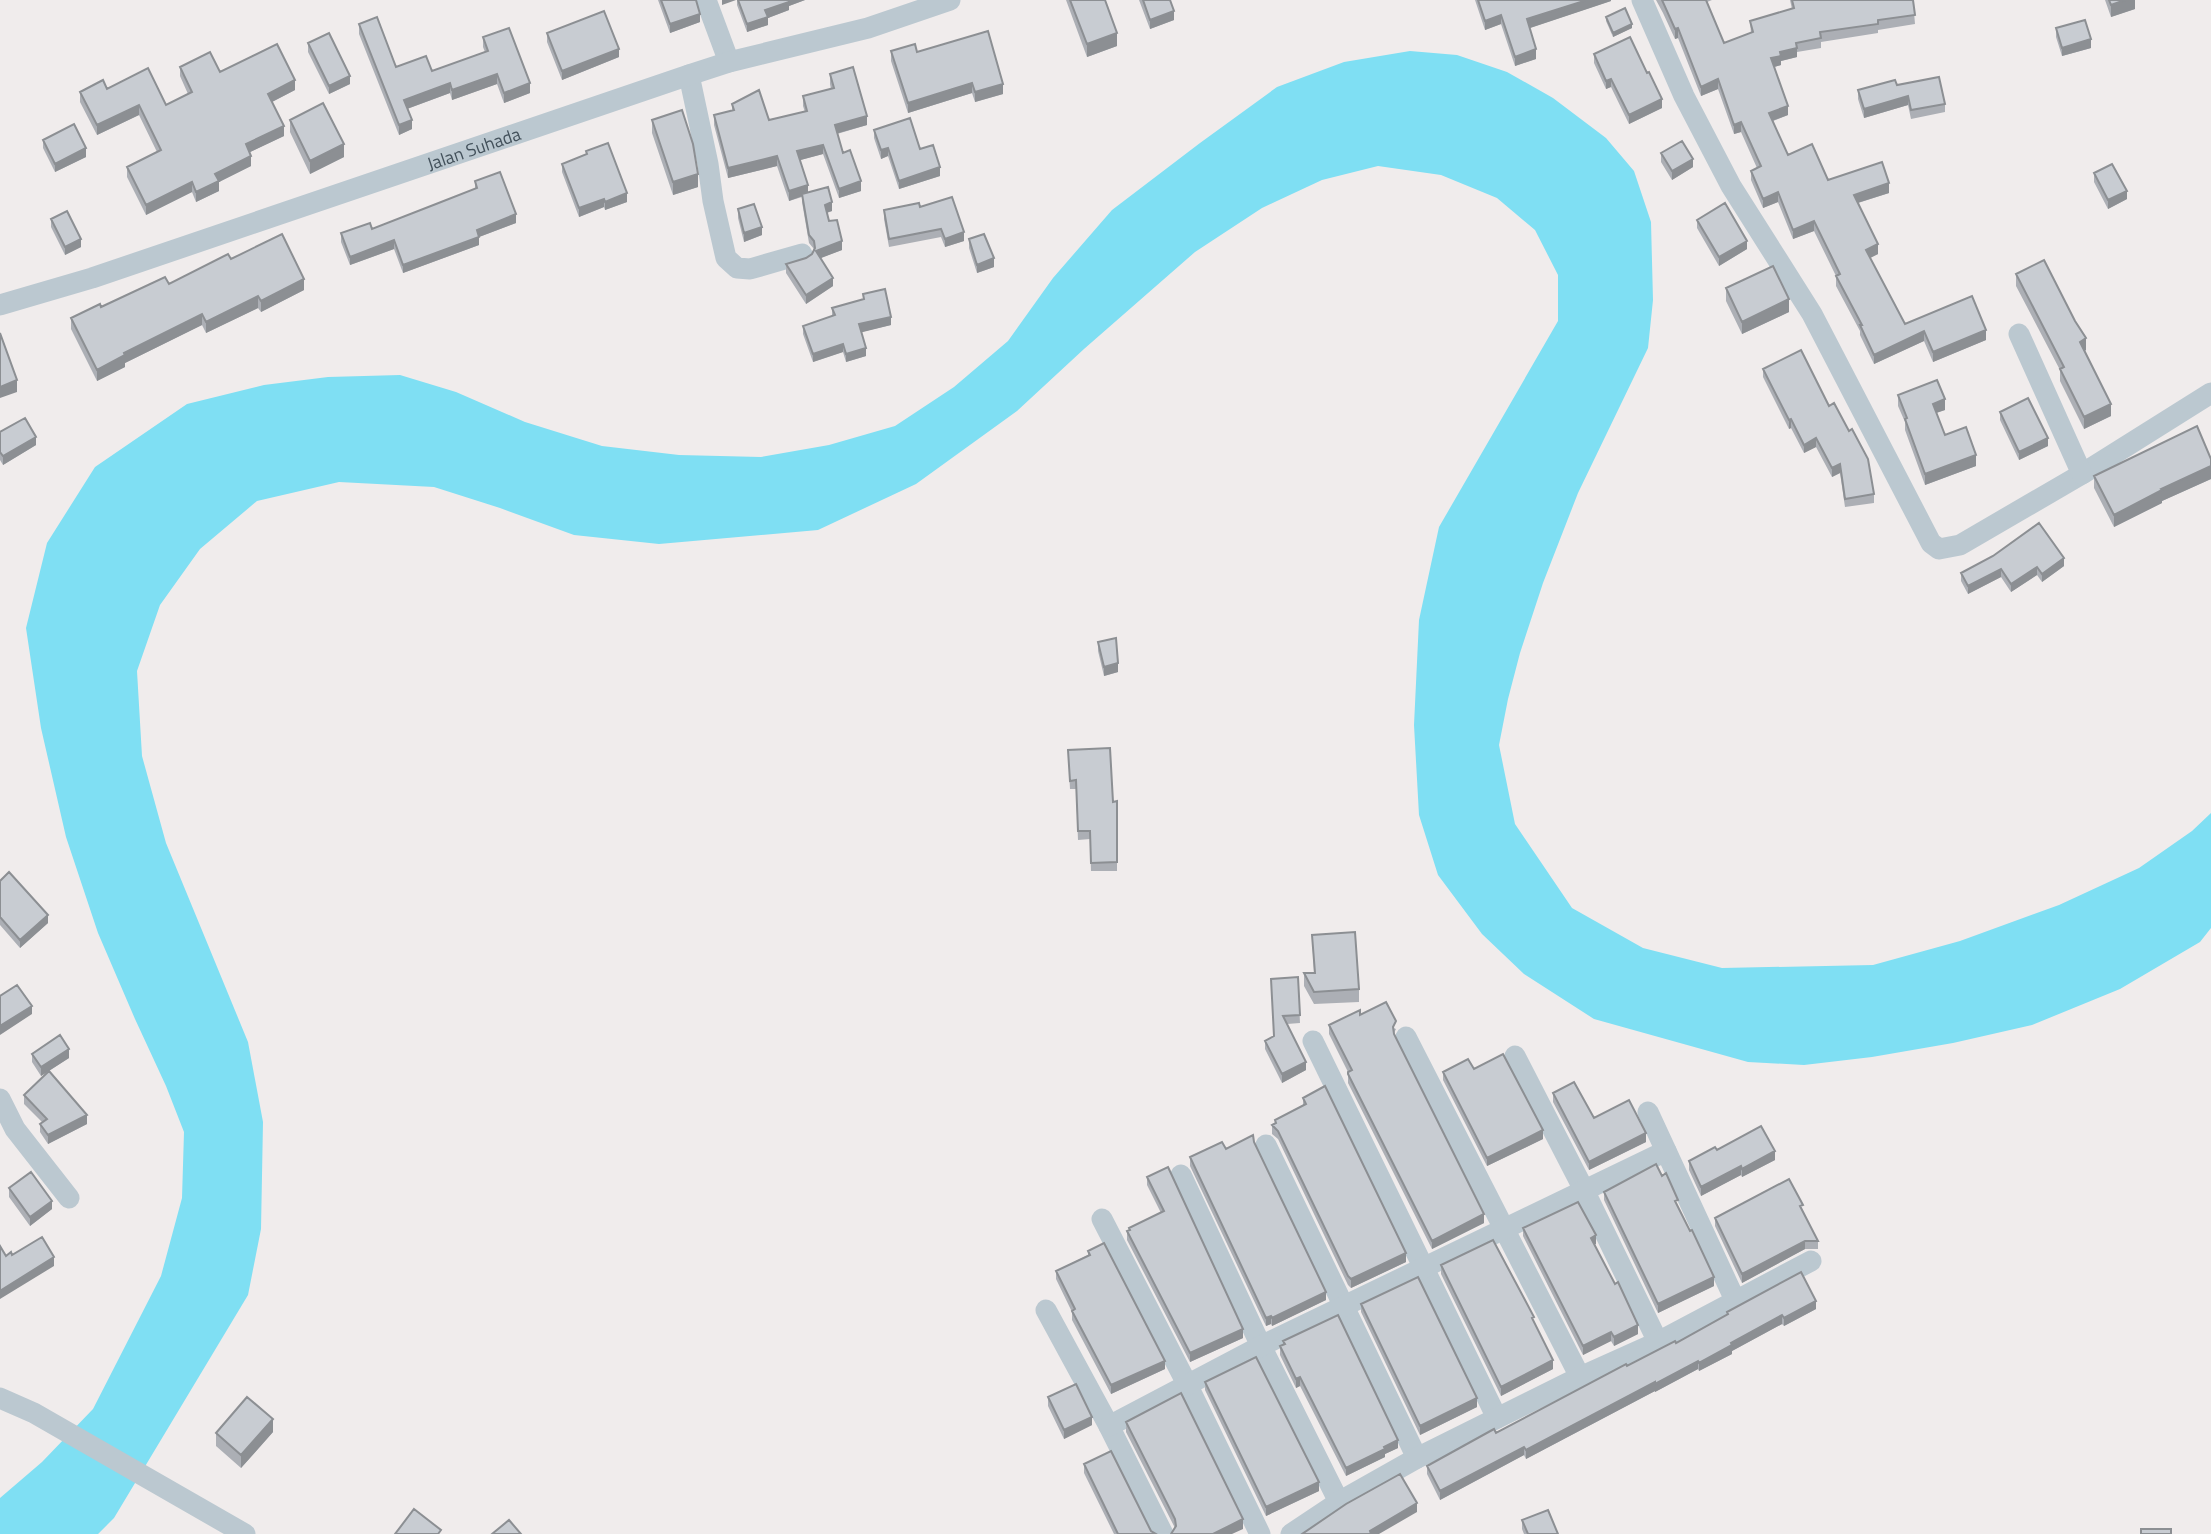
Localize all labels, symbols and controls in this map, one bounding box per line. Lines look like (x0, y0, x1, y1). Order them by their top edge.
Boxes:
street label: Jalan Suhada (423, 120, 524, 177)

